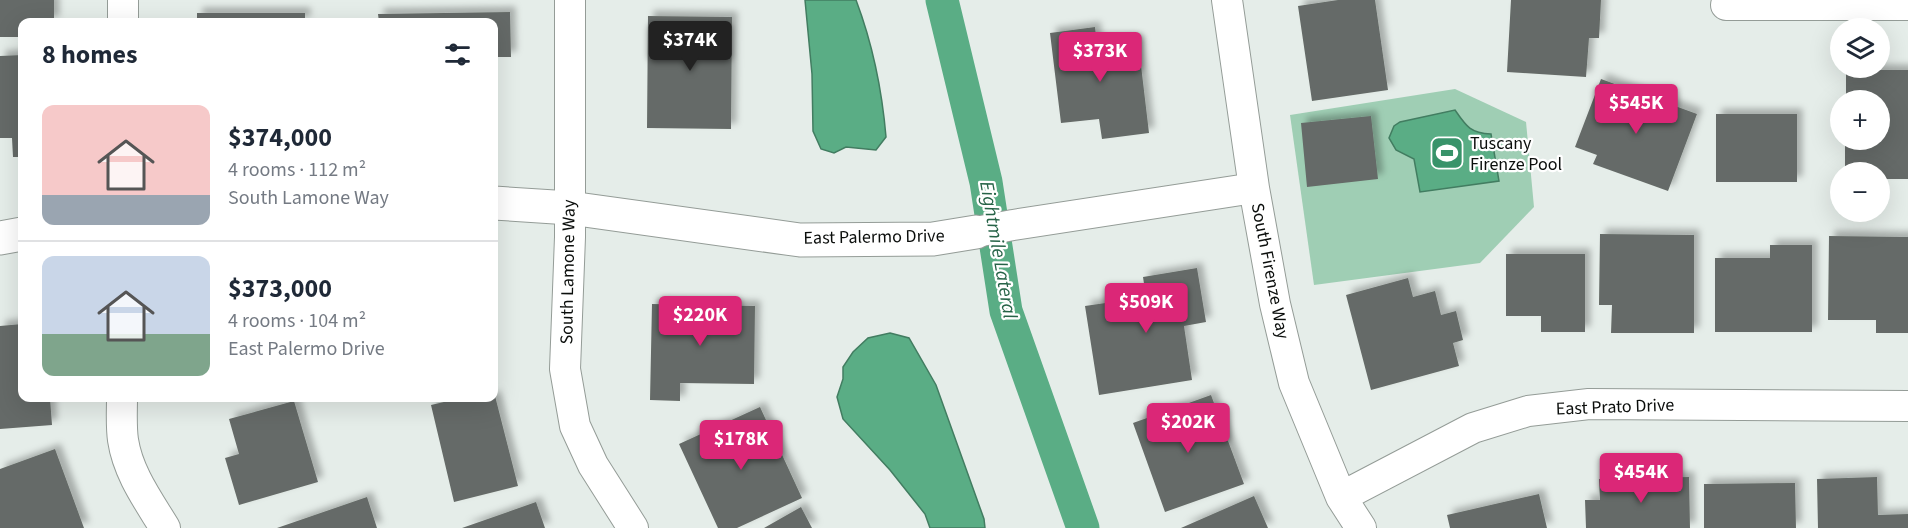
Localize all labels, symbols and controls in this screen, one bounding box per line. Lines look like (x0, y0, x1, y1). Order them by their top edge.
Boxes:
map controls (1830, 18, 1890, 222)
button: layers (1830, 18, 1890, 78)
pin: $374K (648, 21, 732, 72)
text: $374K (663, 26, 717, 54)
pin: $373K (1058, 32, 1142, 83)
text: 8 homes (42, 36, 137, 73)
text: $373K (1073, 37, 1127, 65)
icon: filters (441, 38, 474, 71)
pin: $545K (1594, 84, 1678, 135)
text: $545K (1609, 89, 1663, 117)
button: + (1830, 90, 1890, 150)
text: $374,000 (228, 119, 332, 156)
icon: home (90, 129, 162, 201)
place label: Tuscany Firenze Pool (1470, 131, 1562, 177)
sports icon: Tuscany Firenze Pool (1429, 135, 1465, 171)
text: 4 rooms · 112 m² (228, 156, 366, 184)
button: − (1830, 162, 1890, 222)
water label: Eightmile Lateral (972, 179, 1024, 321)
text: South Lamone Way (228, 184, 389, 212)
street label: South Lamone Way (554, 199, 582, 345)
street label: South Firenze Way (1245, 201, 1296, 342)
street label: East Palermo Drive (803, 223, 945, 251)
text: $373,000 (228, 270, 332, 307)
icon: home (90, 280, 162, 352)
pin: $509K (1104, 283, 1188, 334)
text: $509K (1119, 288, 1173, 316)
pin: $220K (658, 296, 742, 347)
text: $220K (673, 301, 727, 329)
text: 4 rooms · 104 m² (228, 307, 366, 335)
text: East Palermo Drive (228, 335, 385, 363)
street label: East Prato Drive (1555, 392, 1675, 422)
pin: $202K (1146, 403, 1230, 454)
text: $202K (1161, 408, 1215, 436)
pin: $178K (699, 420, 783, 471)
text: $178K (714, 425, 768, 453)
pin: $454K (1599, 453, 1683, 504)
text: $454K (1614, 458, 1668, 486)

